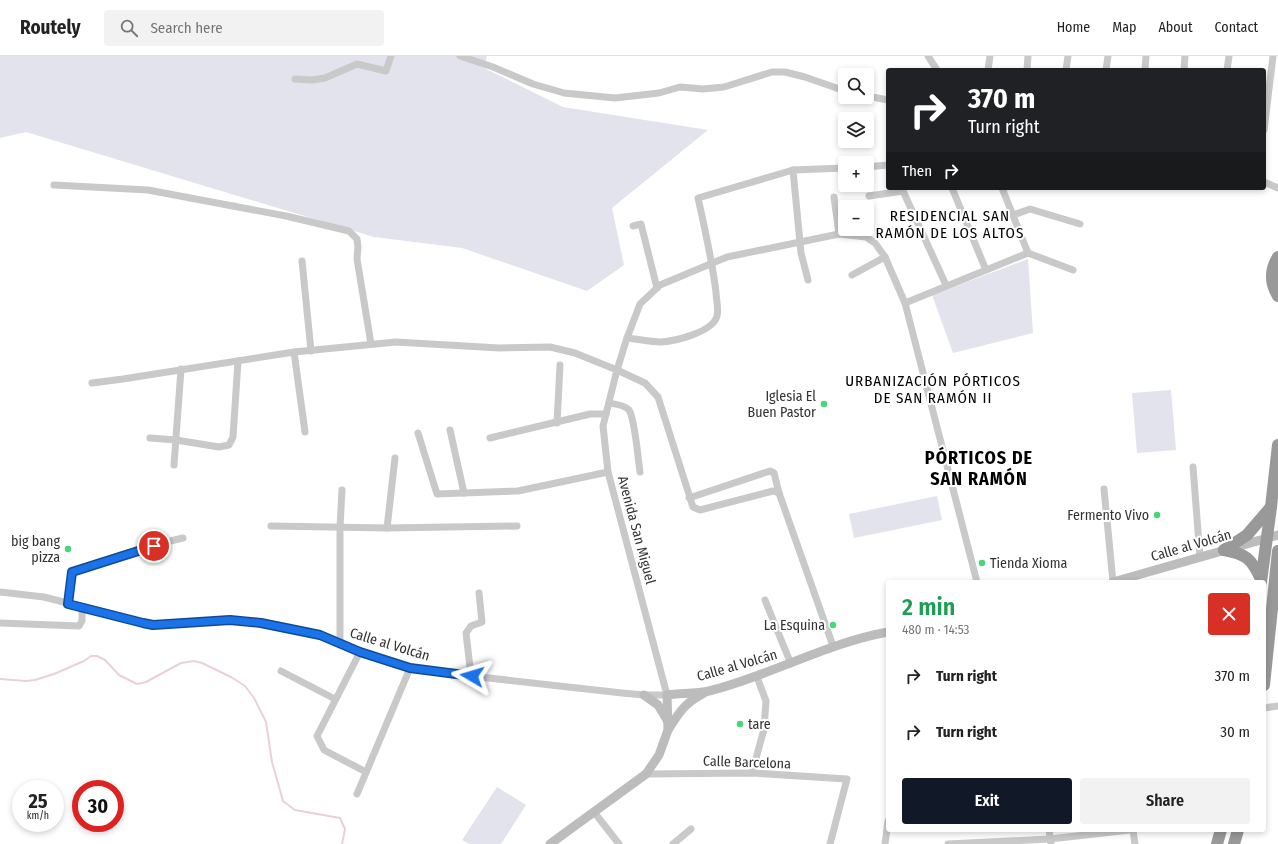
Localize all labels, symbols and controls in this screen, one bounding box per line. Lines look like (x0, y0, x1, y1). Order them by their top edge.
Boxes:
search box (104, 10, 384, 46)
text: Routely (20, 16, 80, 39)
icon: search (118, 17, 140, 39)
text: Search here (150, 19, 223, 37)
text: Home (1057, 19, 1090, 36)
text: Map (1112, 19, 1136, 36)
text: About (1158, 19, 1193, 36)
text: Contact (1215, 19, 1258, 36)
map controls (838, 68, 874, 236)
button: search (838, 68, 874, 104)
text: 370 m (968, 82, 1035, 115)
icon: right (902, 84, 954, 136)
button: layers (838, 112, 874, 148)
text: Turn right (968, 116, 1040, 138)
button: + (838, 156, 874, 192)
icon: right (940, 160, 962, 182)
text: Then (902, 162, 932, 180)
button: − (838, 200, 874, 236)
district label: RESIDENCIAL SAN RAMÓN DE LOS ALTOS (876, 207, 1024, 242)
district label: URBANIZACIÓN PÓRTICOS DE SAN RAMÓN II (845, 372, 1021, 407)
place label: Iglesia El Buen Pastor (747, 388, 816, 421)
marker: Iglesia El Buen Pastor (819, 399, 829, 409)
district label: PÓRTICOS DE SAN RAMÓN (925, 446, 1033, 490)
street label: Avenida San Miguel (614, 474, 659, 586)
place label: Fermento Vivo (1067, 507, 1149, 524)
marker: Fermento Vivo (1152, 510, 1162, 520)
street label: Calle al Volcán (1149, 526, 1233, 565)
pin (137, 529, 171, 563)
place label: big bang pizza (11, 533, 60, 566)
icon: arrive (143, 535, 165, 557)
marker: big bang pizza (63, 544, 73, 554)
place label: Tienda Xioma (990, 555, 1067, 572)
marker: Tienda Xioma (977, 558, 987, 568)
text: 2 min (902, 593, 955, 621)
button: close (1208, 593, 1250, 635)
place label: La Esquina (764, 617, 825, 634)
marker: La Esquina (828, 620, 838, 630)
text: 480 m · 14:53 (902, 622, 969, 637)
street label: Calle al Volcán (348, 624, 432, 665)
street label: Calle al Volcán (695, 646, 779, 685)
position arrow (451, 655, 493, 697)
icon: right (902, 665, 924, 687)
text: Turn right (936, 667, 997, 685)
text: 370 m (1215, 667, 1250, 685)
place label: tare (748, 716, 771, 733)
marker: tare (735, 719, 745, 729)
icon: right (902, 721, 924, 743)
text: Turn right (936, 723, 997, 741)
text: 30 m (1220, 723, 1250, 741)
street label: Calle Barcelona (703, 752, 791, 773)
button: Exit (902, 778, 1072, 824)
button: Share (1080, 778, 1250, 824)
speed limit sign: 30 (72, 780, 124, 832)
text: 25 (28, 789, 48, 813)
text: km/h (27, 810, 49, 822)

